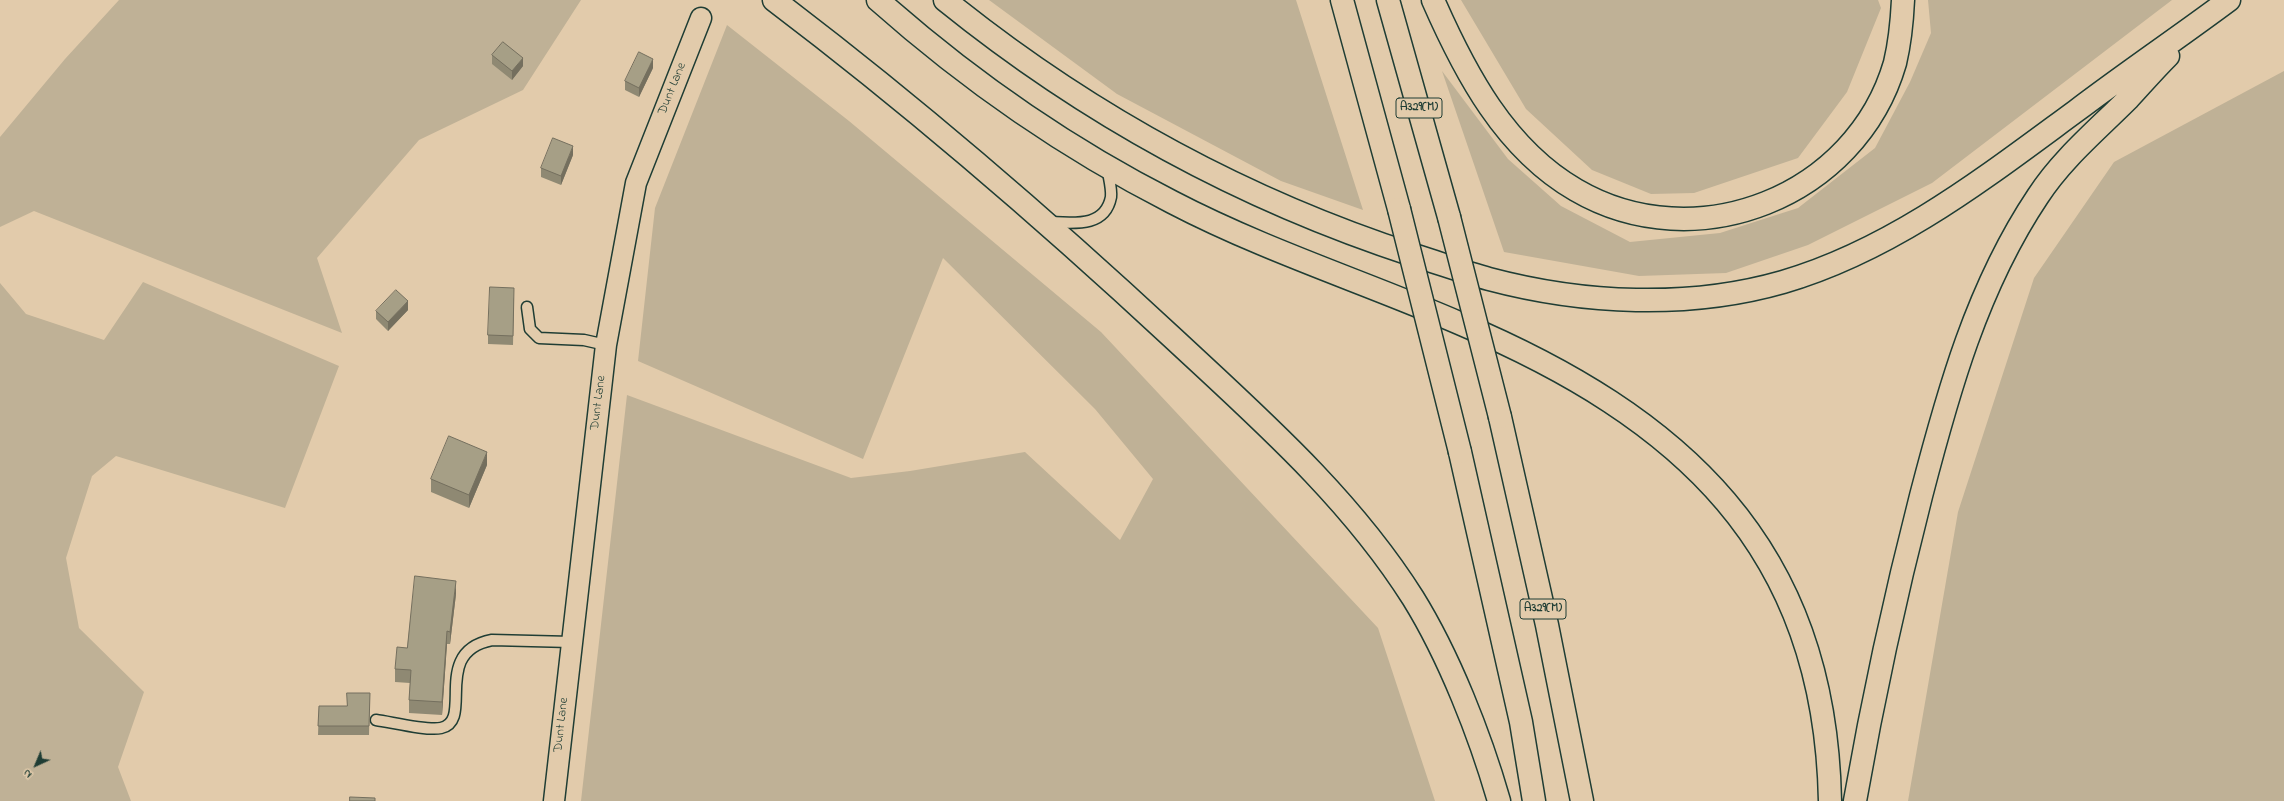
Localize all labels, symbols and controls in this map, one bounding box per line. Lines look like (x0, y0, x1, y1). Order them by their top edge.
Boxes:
street label: Dunt Lane (655, 61, 691, 117)
road number: A329(M) (1396, 98, 1442, 118)
street label: Dunt Lane (588, 375, 610, 431)
road number: A329(M) (1520, 599, 1566, 619)
street label: Dunt Lane (551, 697, 573, 753)
north arrow (16, 745, 56, 785)
text: N (19, 765, 36, 782)

